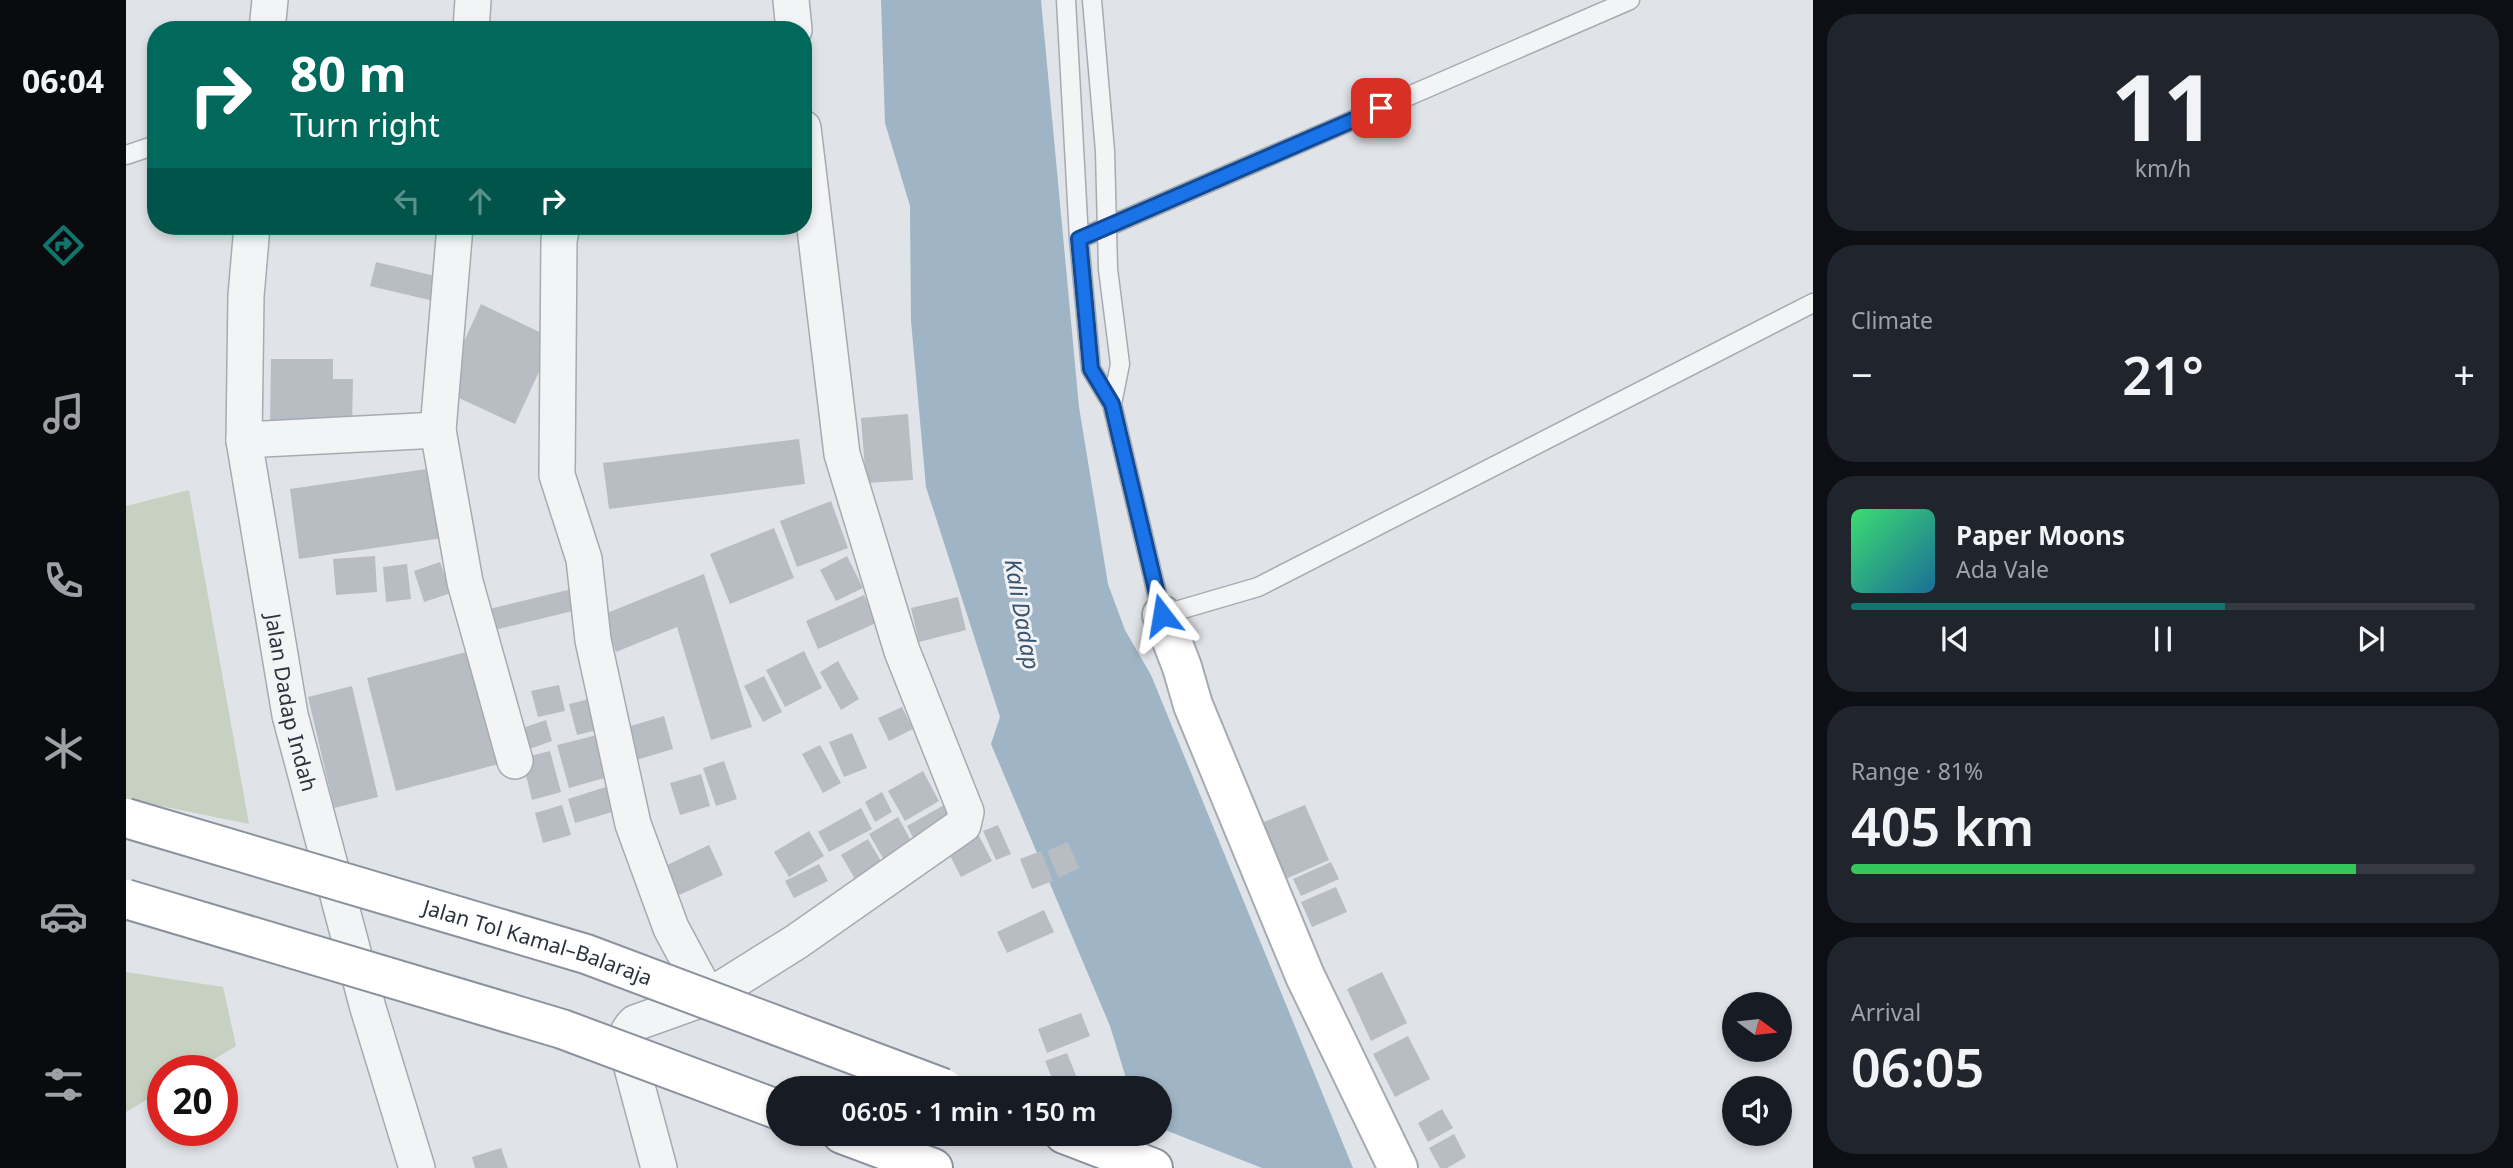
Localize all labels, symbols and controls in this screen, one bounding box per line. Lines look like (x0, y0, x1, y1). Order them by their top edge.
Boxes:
text: 80 m (290, 40, 407, 106)
text: 11 (2111, 44, 2215, 168)
icon: right (175, 49, 266, 140)
text: 06:04 (22, 59, 104, 102)
pin (1351, 78, 1411, 138)
icon: arrive (1362, 89, 1400, 127)
text: Turn right (290, 103, 440, 146)
text: km/h (2135, 152, 2191, 184)
icon: left (388, 182, 426, 220)
icon: ahead (461, 182, 499, 220)
icon: right (534, 182, 572, 220)
icon: directions (39, 221, 88, 270)
text: Climate (1851, 304, 1933, 336)
text: 21° (2122, 339, 2204, 410)
text: − (1851, 348, 1873, 400)
text: + (2453, 348, 2475, 400)
icon: music (39, 389, 88, 438)
text: Paper Moons (1956, 517, 2125, 553)
text: Ada Vale (1956, 553, 2049, 585)
icon: phone (39, 556, 88, 605)
water label: Kali Dadap (998, 556, 1048, 672)
position arrow (1125, 578, 1199, 652)
street label: Jalan Dadap Indah (259, 609, 324, 794)
icon: previous (1936, 620, 1974, 658)
icon: pause (2144, 620, 2182, 658)
icon: next (2352, 620, 2390, 658)
icon: climate (39, 724, 88, 773)
text: Range · 81% (1851, 755, 1983, 787)
text: 405 km (1851, 790, 2034, 861)
icon: car (39, 892, 88, 941)
street label: Jalan Tol Kamal–Balaraja (418, 892, 656, 992)
north arrow (1722, 992, 1792, 1062)
map controls (1722, 992, 1792, 1146)
text: Arrival (1851, 996, 1921, 1028)
text: 06:05 (1851, 1031, 1984, 1102)
speed limit sign: 20 (147, 1055, 238, 1146)
icon: filters (39, 1060, 88, 1109)
button: sound (1722, 1076, 1792, 1146)
text: 06:05 · 1 min · 150 m (842, 1093, 1096, 1129)

